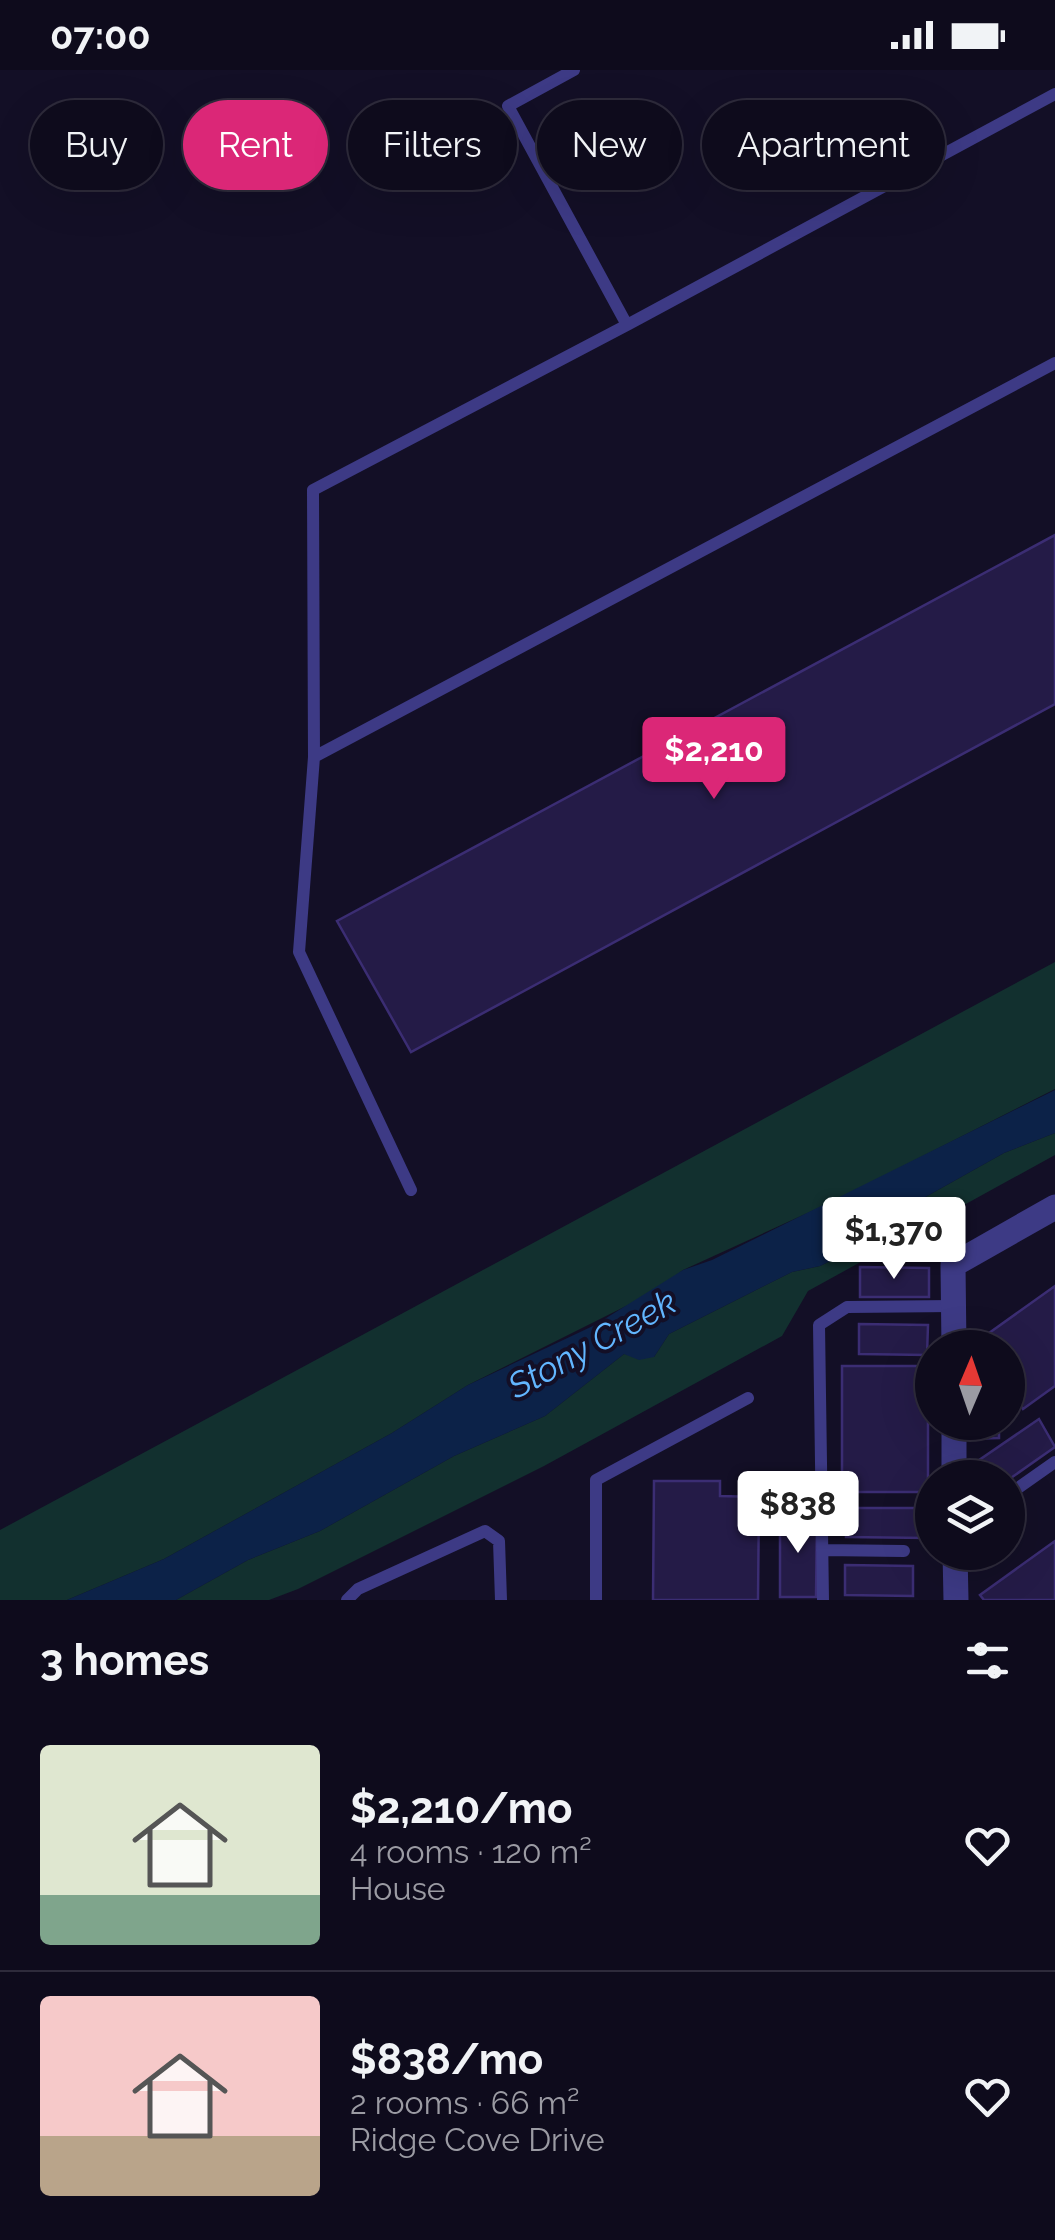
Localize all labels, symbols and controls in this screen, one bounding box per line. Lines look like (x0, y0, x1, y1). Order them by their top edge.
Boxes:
text: 07:00 (50, 13, 151, 58)
chip: Buy (30, 100, 163, 190)
chip: Rent (183, 100, 328, 190)
chip: Filters (348, 100, 517, 190)
chip: New (537, 100, 682, 190)
chip: Apartment (702, 100, 945, 190)
pin: $2,210 (633, 717, 795, 802)
text: $2,210 (664, 731, 764, 768)
pin: $1,370 (813, 1197, 975, 1282)
text: $1,370 (845, 1211, 943, 1248)
water label: Stony Creek (500, 1281, 683, 1407)
north arrow (915, 1330, 1025, 1440)
map controls (915, 1330, 1025, 1570)
button: layers (915, 1460, 1025, 1570)
pin: $838 (739, 1471, 857, 1556)
text: $838 (760, 1485, 836, 1522)
icon: filters (960, 1633, 1015, 1688)
text: 3 homes (40, 1636, 209, 1685)
text: $2,210/mo (350, 1784, 572, 1833)
icon: home (120, 1785, 240, 1905)
icon: heart (960, 1818, 1015, 1873)
text: 4 rooms · 120 m² (350, 1833, 592, 1870)
text: House (350, 1870, 446, 1907)
text: $838/mo (350, 2035, 543, 2084)
icon: home (120, 2036, 240, 2156)
icon: heart (960, 2069, 1015, 2124)
text: 2 rooms · 66 m² (350, 2084, 579, 2121)
text: Ridge Cove Drive (350, 2121, 605, 2158)

